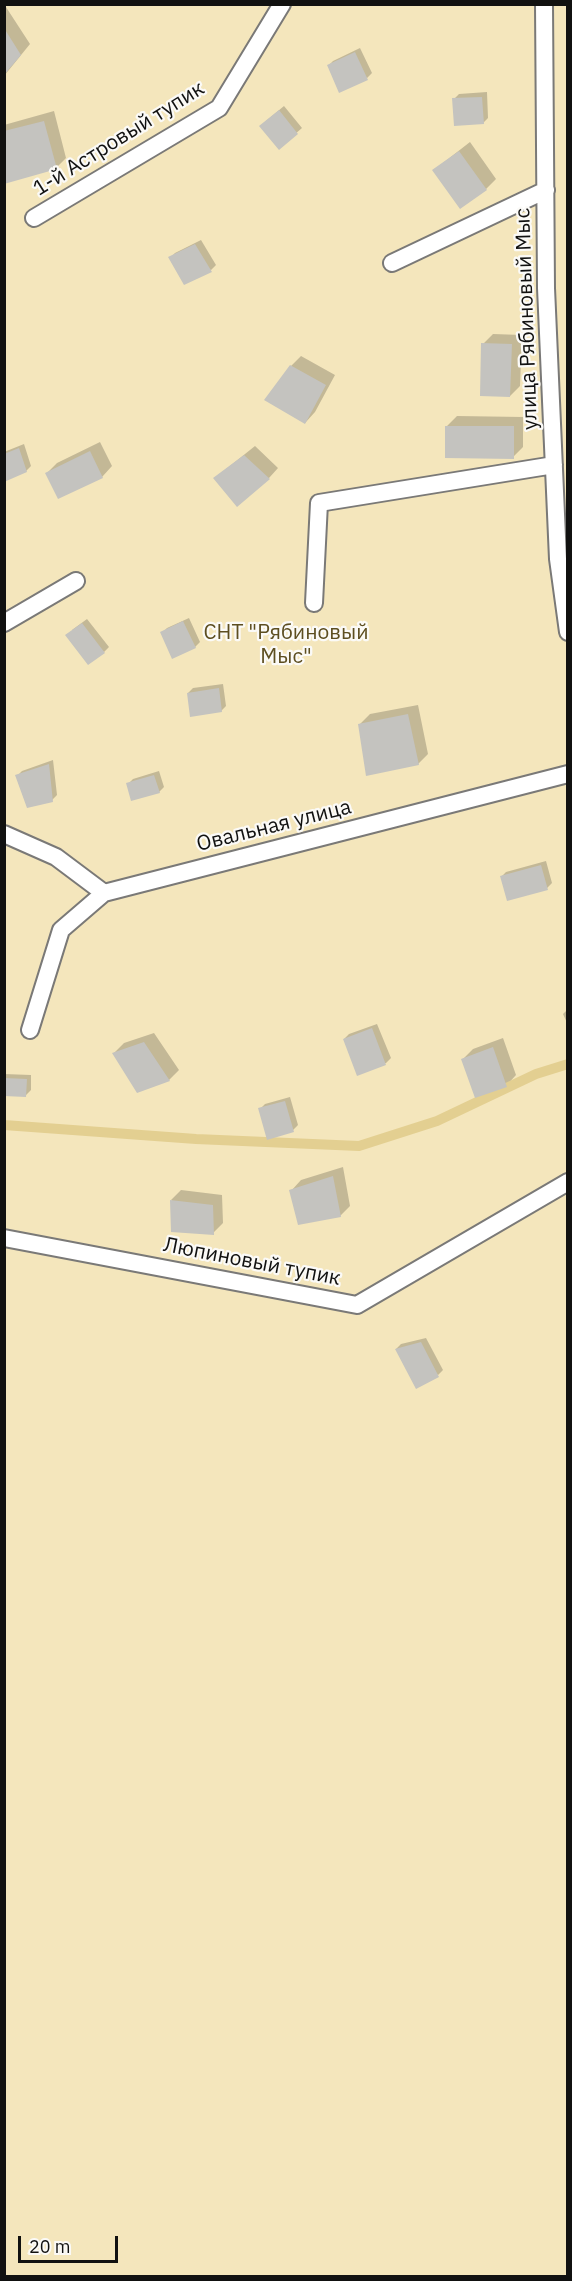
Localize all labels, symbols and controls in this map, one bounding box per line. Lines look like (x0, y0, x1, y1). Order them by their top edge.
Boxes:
street label: 1-й Астровый тупик (29, 76, 209, 202)
street label: улица Рябиновый Мыс (511, 207, 543, 431)
park label: СНТ "Рябиновый Мыс" (203, 620, 369, 670)
street label: Овальная улица (194, 795, 354, 857)
street label: Люпиновый тупик (161, 1232, 343, 1292)
scale bar (21, 2224, 122, 2262)
text: 20 m (29, 2235, 71, 2258)

